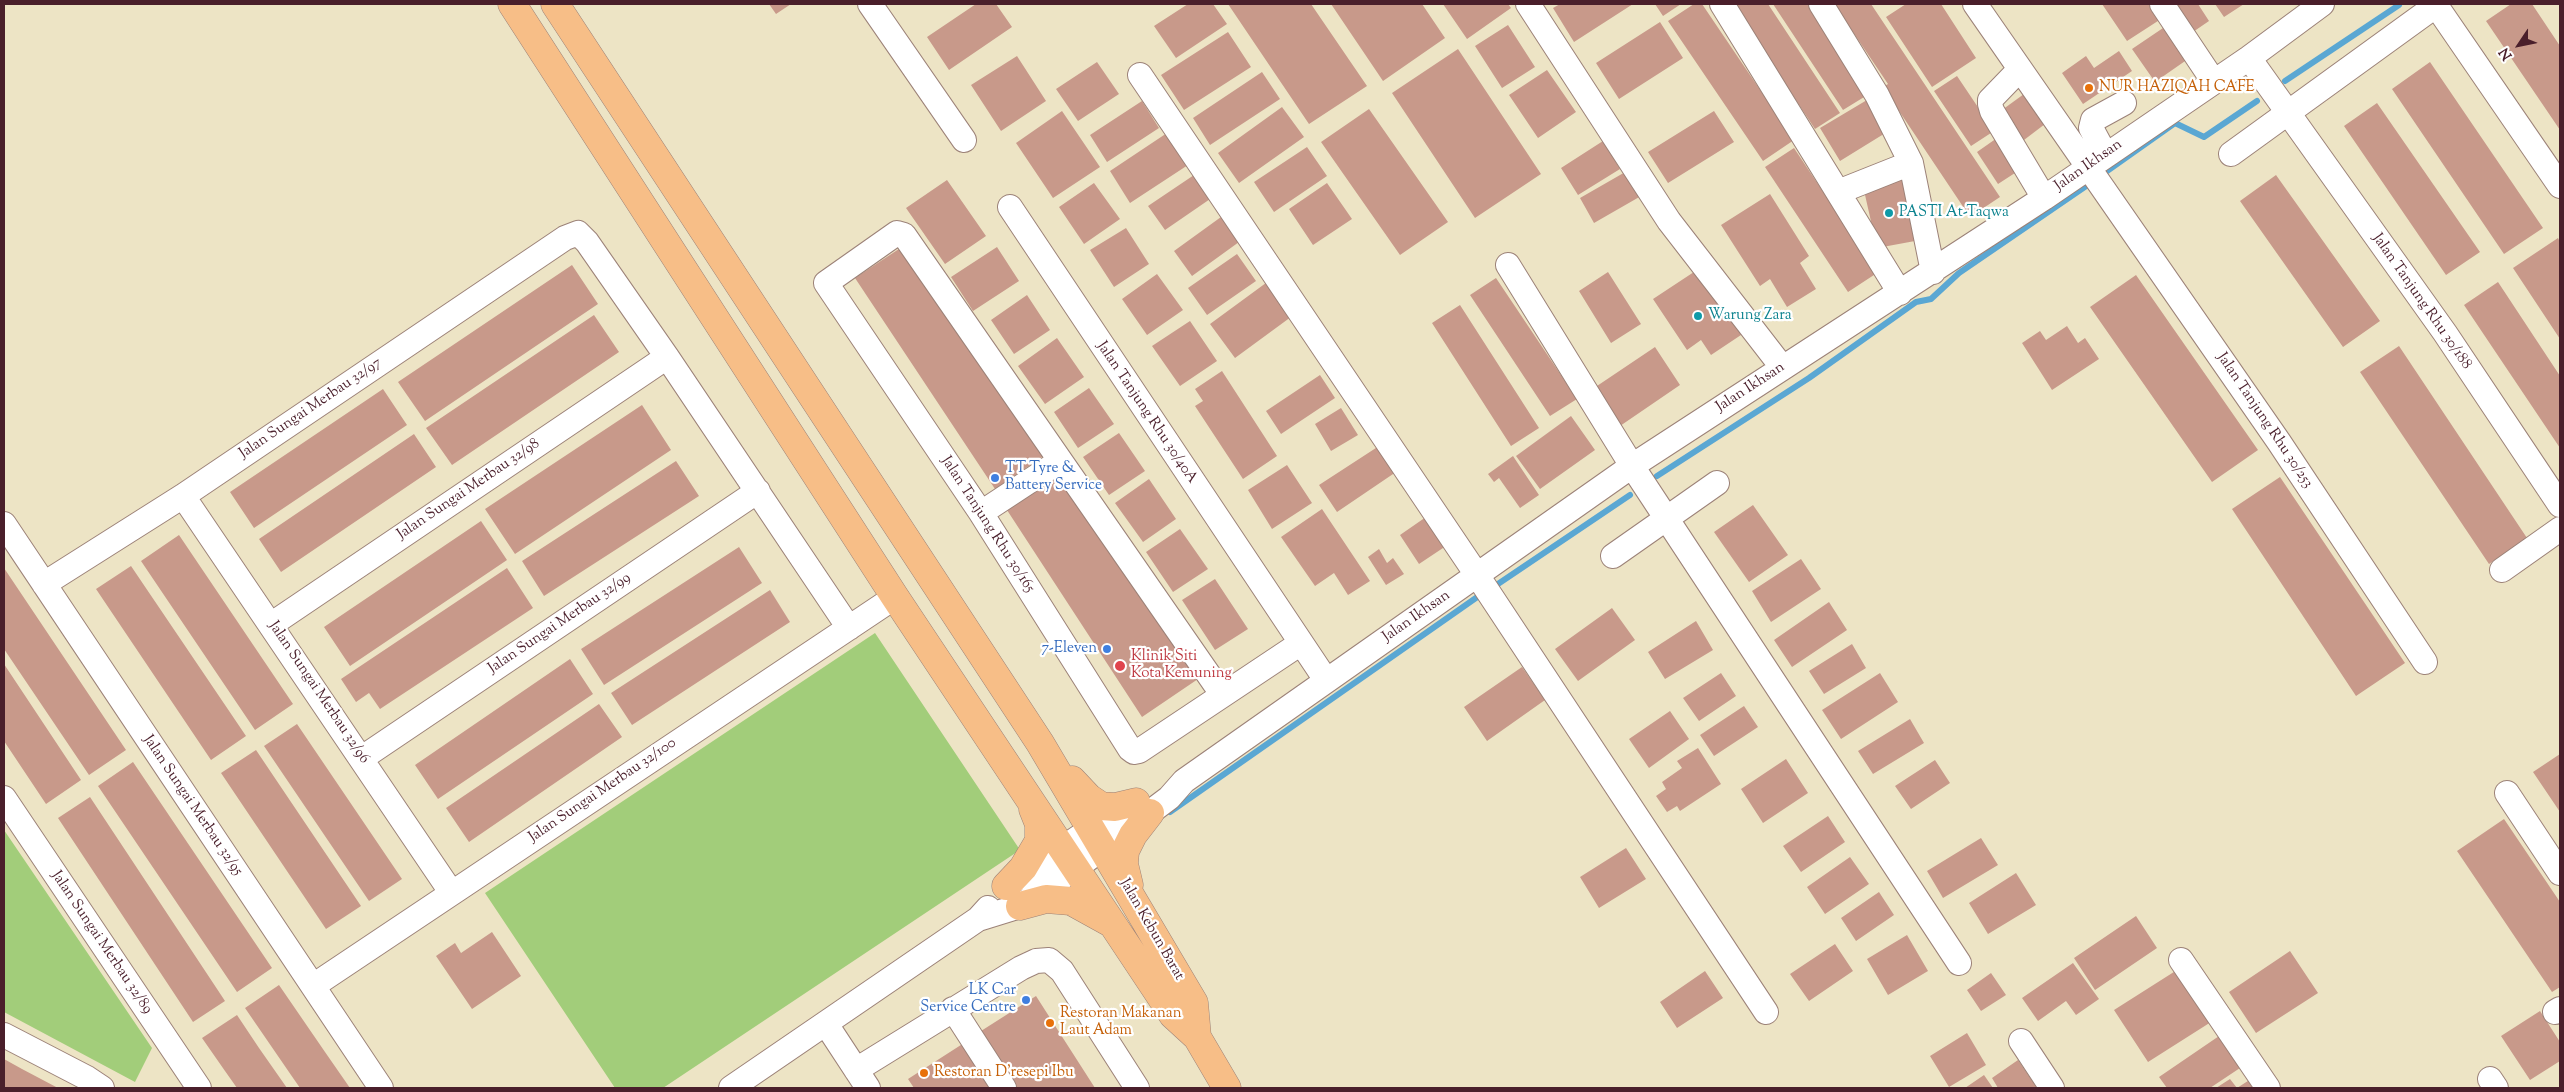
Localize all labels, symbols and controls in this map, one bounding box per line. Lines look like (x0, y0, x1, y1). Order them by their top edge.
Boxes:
north arrow (2494, 20, 2544, 70)
text: N (2495, 43, 2518, 64)
place label: NUR HAZIQAH CAFE (2099, 79, 2255, 97)
marker: NUR HAZIQAH CAFE (2083, 82, 2095, 94)
street label: Jalan Ikhsan (2052, 136, 2126, 196)
place label: PASTI At-Taqwa (1899, 204, 2009, 222)
marker: PASTI At-Taqwa (1883, 207, 1895, 219)
street label: Jalan Tanjung Rhu 30/188 (2367, 231, 2475, 373)
place label: Warung Zara (1708, 307, 1792, 325)
marker: Warung Zara (1692, 310, 1704, 322)
street label: Jalan Tanjung Rhu 30/40A (1092, 339, 1200, 487)
street label: Jalan Tanjung Rhu 30/253 (2212, 350, 2316, 492)
street label: Jalan Sungai Merbau 32/97 (236, 355, 386, 463)
street label: Jalan Ikhsan (1713, 359, 1789, 417)
street label: Jalan Sungai Merbau 32/98 (394, 436, 544, 544)
street label: Jalan Tanjung Rhu 30/165 (936, 453, 1038, 597)
place label: TT Tyre & Battery Service (1005, 460, 1102, 495)
marker: TT Tyre & Battery Service (989, 472, 1001, 484)
street label: Jalan Sungai Merbau 32/99 (485, 570, 635, 678)
street label: Jalan Ikhsan (1380, 587, 1454, 647)
street label: Jalan Sungai Merbau 32/96 (264, 618, 372, 768)
place label: 7-Eleven (1042, 640, 1097, 658)
marker: 7-Eleven (1101, 643, 1113, 655)
place label: Klinik Siti Kota Kemuning (1131, 648, 1232, 683)
marker: Klinik Siti Kota Kemuning (1113, 659, 1127, 673)
street label: Jalan Sungai Merbau 32/95 (138, 732, 246, 880)
street label: Jalan Sungai Merbau 32/100 (526, 735, 680, 847)
street label: Jalan Sungai Merbau 32/89 (46, 868, 156, 1018)
street label: Jalan Kebun Barat (1115, 876, 1187, 984)
place label: LK Car Service Centre (920, 982, 1016, 1017)
marker: LK Car Service Centre (1020, 994, 1032, 1006)
place label: Restoran Makanan Laut Adam (1060, 1005, 1182, 1040)
marker: Restoran Makanan Laut Adam (1044, 1017, 1056, 1029)
place label: Restoran D'resepi Ibu (934, 1064, 1074, 1082)
marker: Restoran D'resepi Ibu (918, 1067, 930, 1079)

